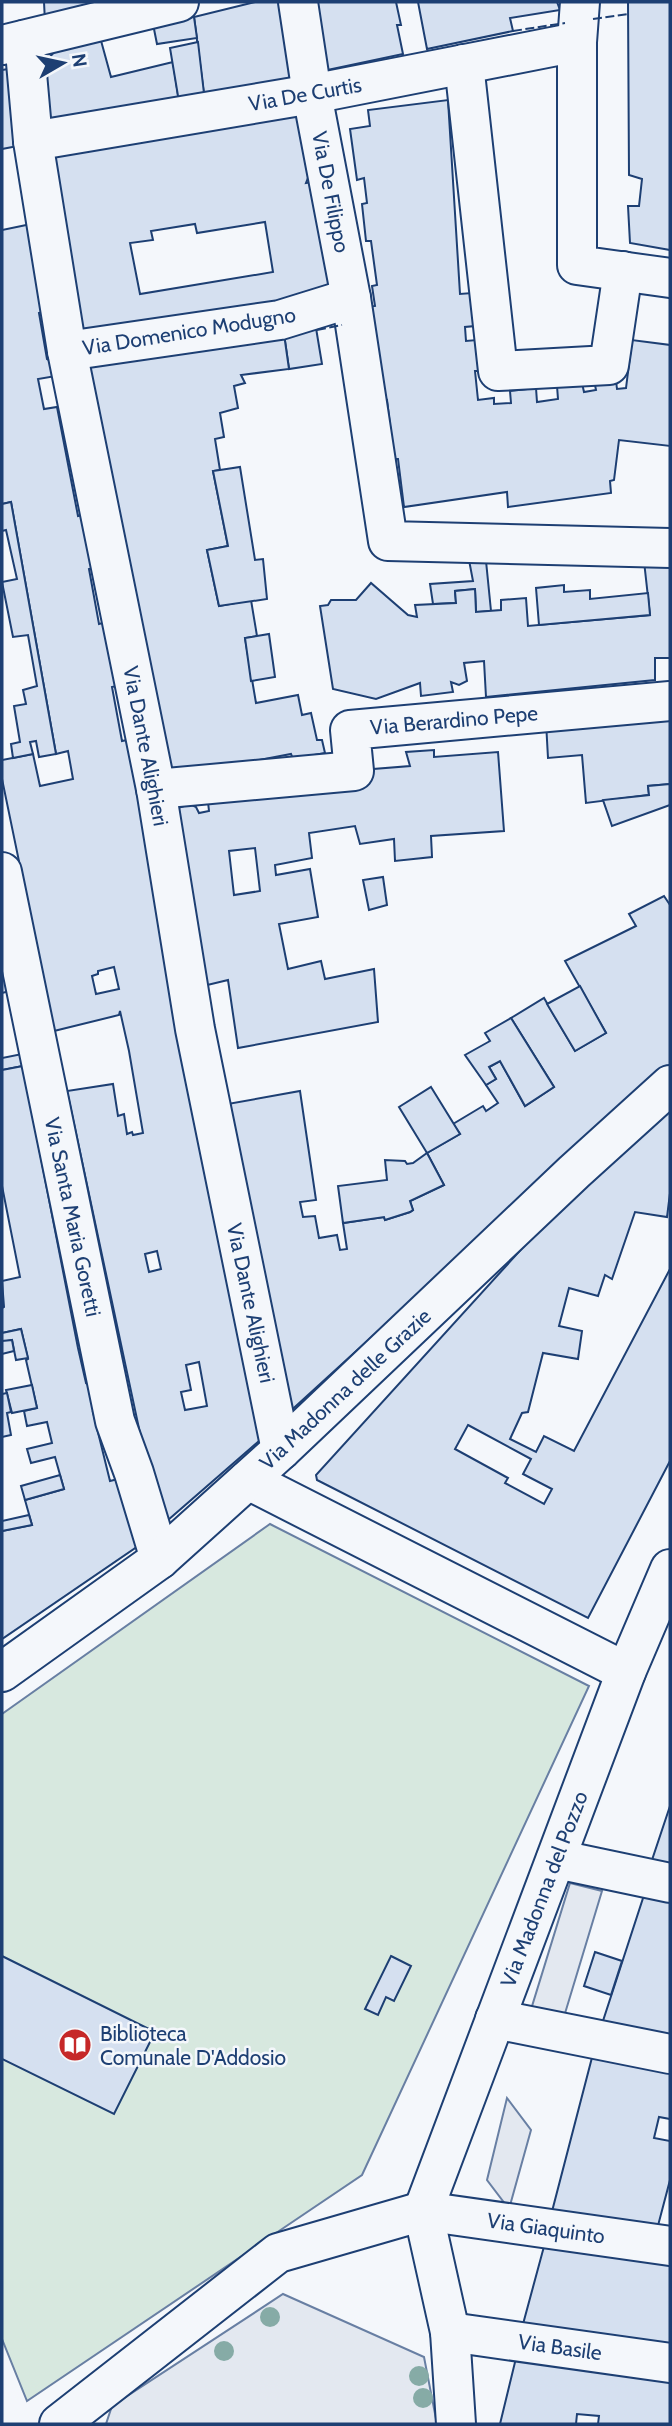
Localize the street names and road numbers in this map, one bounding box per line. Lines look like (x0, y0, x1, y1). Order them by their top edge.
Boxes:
street label: Via De Curtis (247, 72, 364, 116)
street label: Via De Filippo (307, 129, 355, 255)
street label: Via Domenico Modugno (81, 302, 297, 360)
street label: Via Dante Alighieri (118, 664, 174, 828)
street label: Via Berardino Pepe (369, 700, 539, 740)
street label: Via Santa Maria Goretti (40, 1115, 106, 1319)
street label: Via Dante Alighieri (222, 1221, 280, 1385)
street label: Via Madonna delle Grazie (254, 1303, 436, 1475)
street label: Via Madonna del Pozzo (495, 1788, 593, 1990)
street label: Via Giaquinto (485, 2207, 607, 2249)
street label: Via Basile (516, 2329, 604, 2365)

